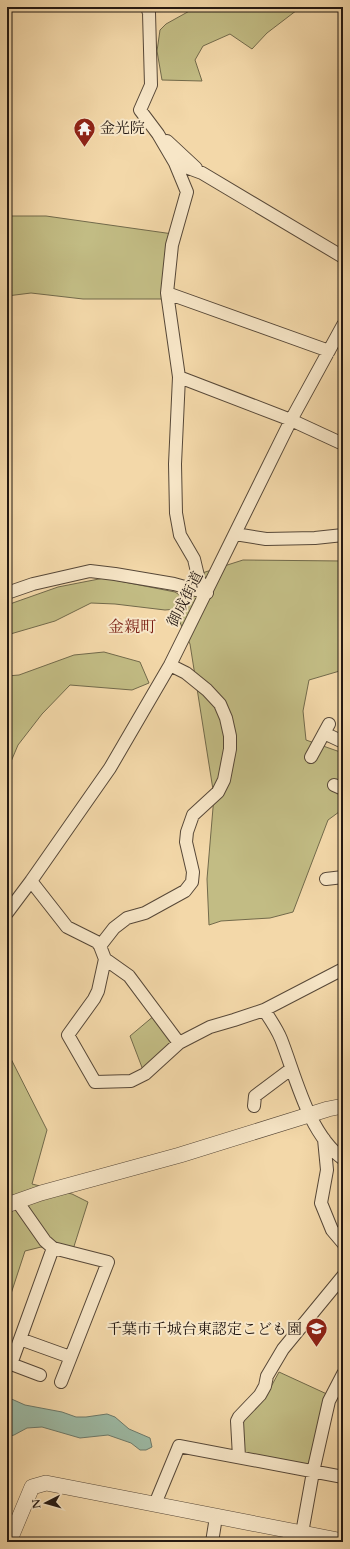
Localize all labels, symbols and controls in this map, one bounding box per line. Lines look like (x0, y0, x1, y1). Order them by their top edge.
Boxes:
temple icon: 金光院 (71, 115, 97, 148)
place label: 金光院 (100, 118, 145, 138)
street label: 御成街道 (162, 568, 208, 630)
district label: 金親町 (108, 616, 156, 638)
school or university icon: 千葉市千城台東認定こども園 (304, 1316, 330, 1349)
place label: 千葉市千城台東認定こども園 (107, 1319, 302, 1339)
north arrow (26, 1483, 66, 1523)
text: N (29, 1498, 45, 1510)

